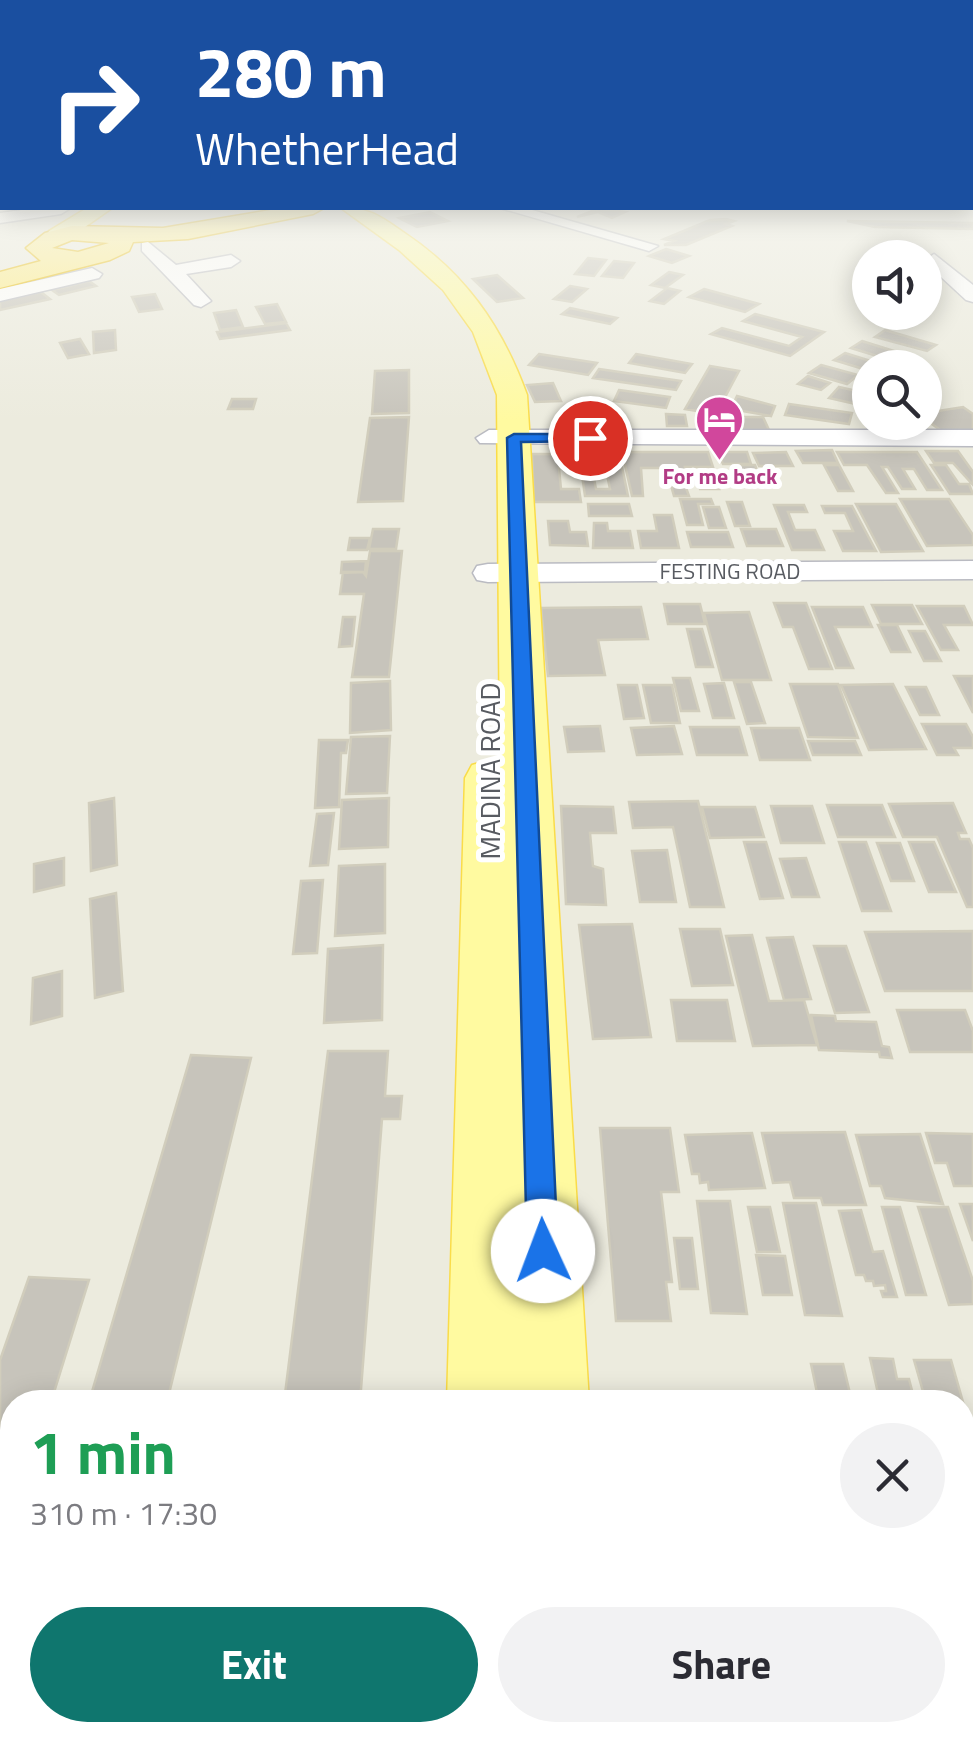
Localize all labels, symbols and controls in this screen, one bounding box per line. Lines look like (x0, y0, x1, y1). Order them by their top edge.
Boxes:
text: 280 m (195, 18, 387, 124)
icon: right (30, 40, 160, 170)
text: WhetherHead (195, 114, 459, 182)
map controls (852, 240, 942, 440)
button: sound (852, 240, 942, 330)
button: search (852, 350, 942, 440)
hotel icon: For me back (694, 394, 746, 462)
pin (548, 396, 633, 481)
icon: arrive (563, 411, 618, 466)
place label: For me back (663, 459, 778, 493)
street label: FESTING ROAD (660, 554, 800, 588)
street label: MADINA ROAD (468, 682, 511, 860)
position arrow (491, 1199, 595, 1303)
text: 1 min (30, 1406, 176, 1497)
button: close (840, 1423, 945, 1528)
text: 310 m · 17:30 (30, 1489, 217, 1537)
button: Exit (30, 1607, 478, 1722)
button: Share (498, 1607, 945, 1722)

